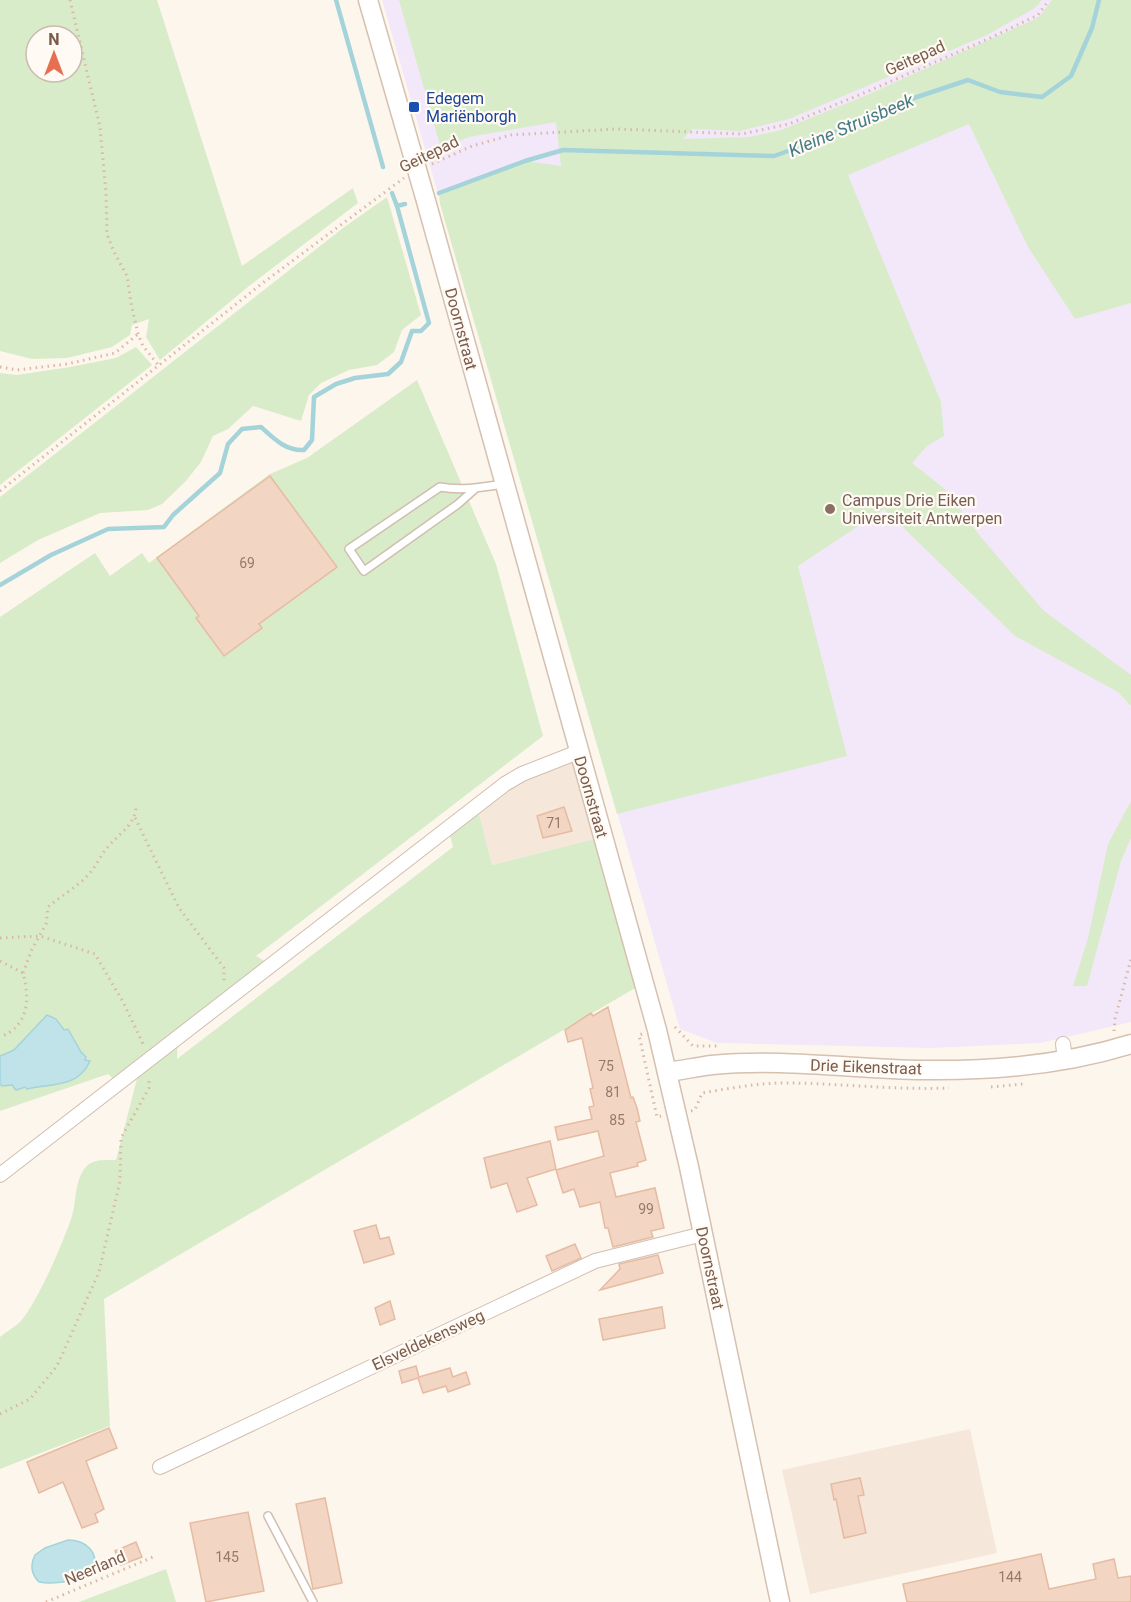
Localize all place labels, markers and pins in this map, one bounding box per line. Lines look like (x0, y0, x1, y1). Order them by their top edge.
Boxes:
place label: Edegem Mariënborgh (426, 89, 516, 126)
marker: Edegem Mariënborgh (407, 100, 421, 114)
place label: Campus Drie Eiken Universiteit Antwerpen (842, 491, 1002, 528)
marker: Campus Drie Eiken Universiteit Antwerpen (823, 502, 837, 516)

